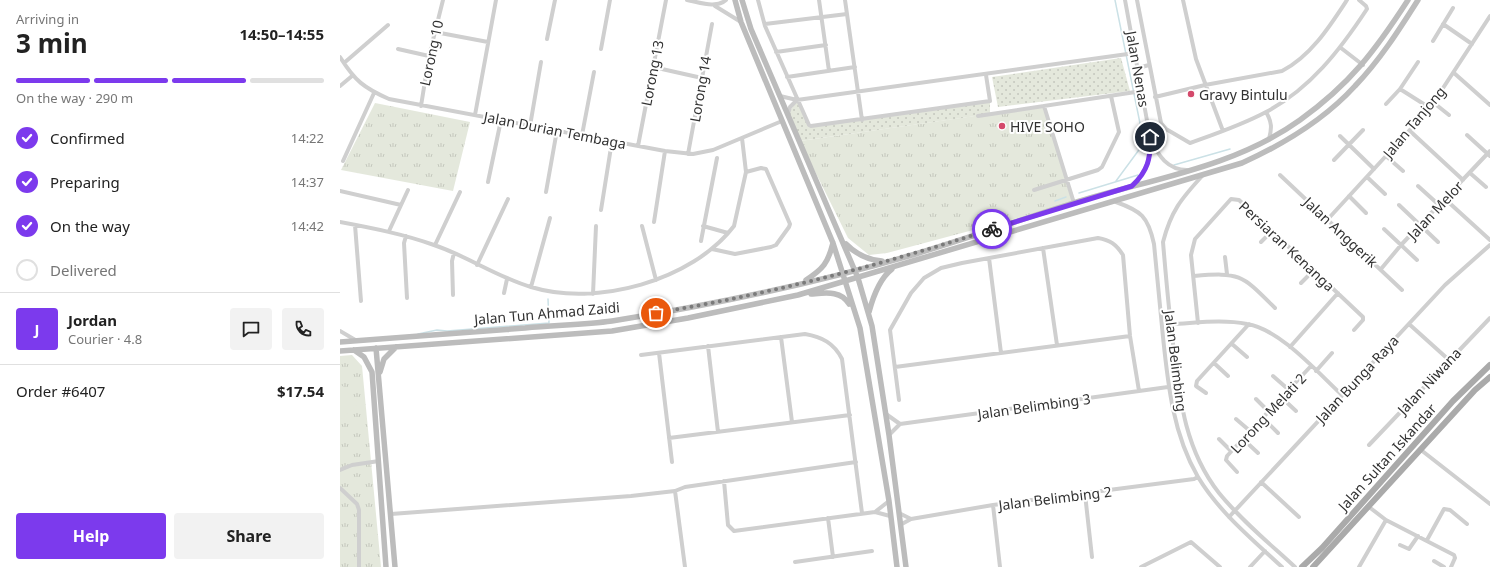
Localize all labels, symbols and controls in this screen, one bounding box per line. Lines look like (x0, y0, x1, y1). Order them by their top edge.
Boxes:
text: Arriving in (16, 10, 79, 28)
street label: Lorong 10 (415, 18, 447, 88)
text: 14:50–14:55 (239, 24, 324, 44)
text: 3 min (16, 25, 88, 61)
street label: Jalan Nenas (1122, 27, 1154, 109)
street label: Lorong 13 (636, 38, 668, 108)
street label: Lorong 14 (685, 55, 715, 123)
street label: Jalan Tanjong (1377, 82, 1450, 163)
place label: Gravy Bintulu (1199, 85, 1288, 104)
text: On the way · 290 m (16, 89, 133, 107)
marker: Gravy Bintulu (1186, 89, 1196, 99)
street label: Jalan Durian Tembaga (480, 106, 628, 153)
place label: HIVE SOHO (1010, 117, 1085, 136)
pin (1133, 120, 1167, 154)
marker: HIVE SOHO (997, 121, 1007, 131)
icon: home (1139, 126, 1161, 148)
icon: check (16, 127, 38, 149)
text: Confirmed (50, 128, 125, 148)
text: 14:22 (291, 129, 324, 147)
icon: check (16, 171, 38, 193)
text: Preparing (50, 172, 120, 192)
text: 14:37 (291, 173, 324, 191)
street label: Jalan Melor (1401, 176, 1467, 245)
street label: Jalan Anggerik (1298, 191, 1383, 272)
street label: Persiaran Kenanga (1235, 197, 1339, 295)
courier (972, 209, 1012, 249)
icon: check (16, 215, 38, 237)
text: On the way (50, 216, 130, 236)
text: 14:42 (291, 217, 324, 235)
icon: bike (981, 218, 1003, 240)
text: Delivered (50, 260, 117, 280)
pin (639, 296, 673, 330)
street label: Jalan Tun Ahmad Zaidi (471, 297, 621, 329)
icon: bag (645, 302, 667, 324)
street label: Jalan Belimbing (1160, 307, 1192, 413)
button: chat (230, 308, 272, 350)
button: phone (282, 308, 324, 350)
text: Jordan (68, 310, 117, 330)
text: J (35, 319, 39, 339)
text: Courier · 4.8 (68, 330, 142, 348)
street label: Jalan Bunga Raya (1310, 331, 1403, 428)
street label: Jalan Niwana (1392, 343, 1465, 420)
street label: Lorong Melati 2 (1226, 369, 1310, 457)
text: Order #6407 (16, 381, 105, 401)
text: $17.54 (277, 381, 324, 401)
street label: Jalan Belimbing 3 (974, 389, 1092, 424)
street label: Jalan Sultan Iskandar (1332, 399, 1440, 516)
street label: Jalan Belimbing 2 (995, 482, 1113, 515)
button: Help (16, 513, 166, 559)
button: Share (174, 513, 324, 559)

